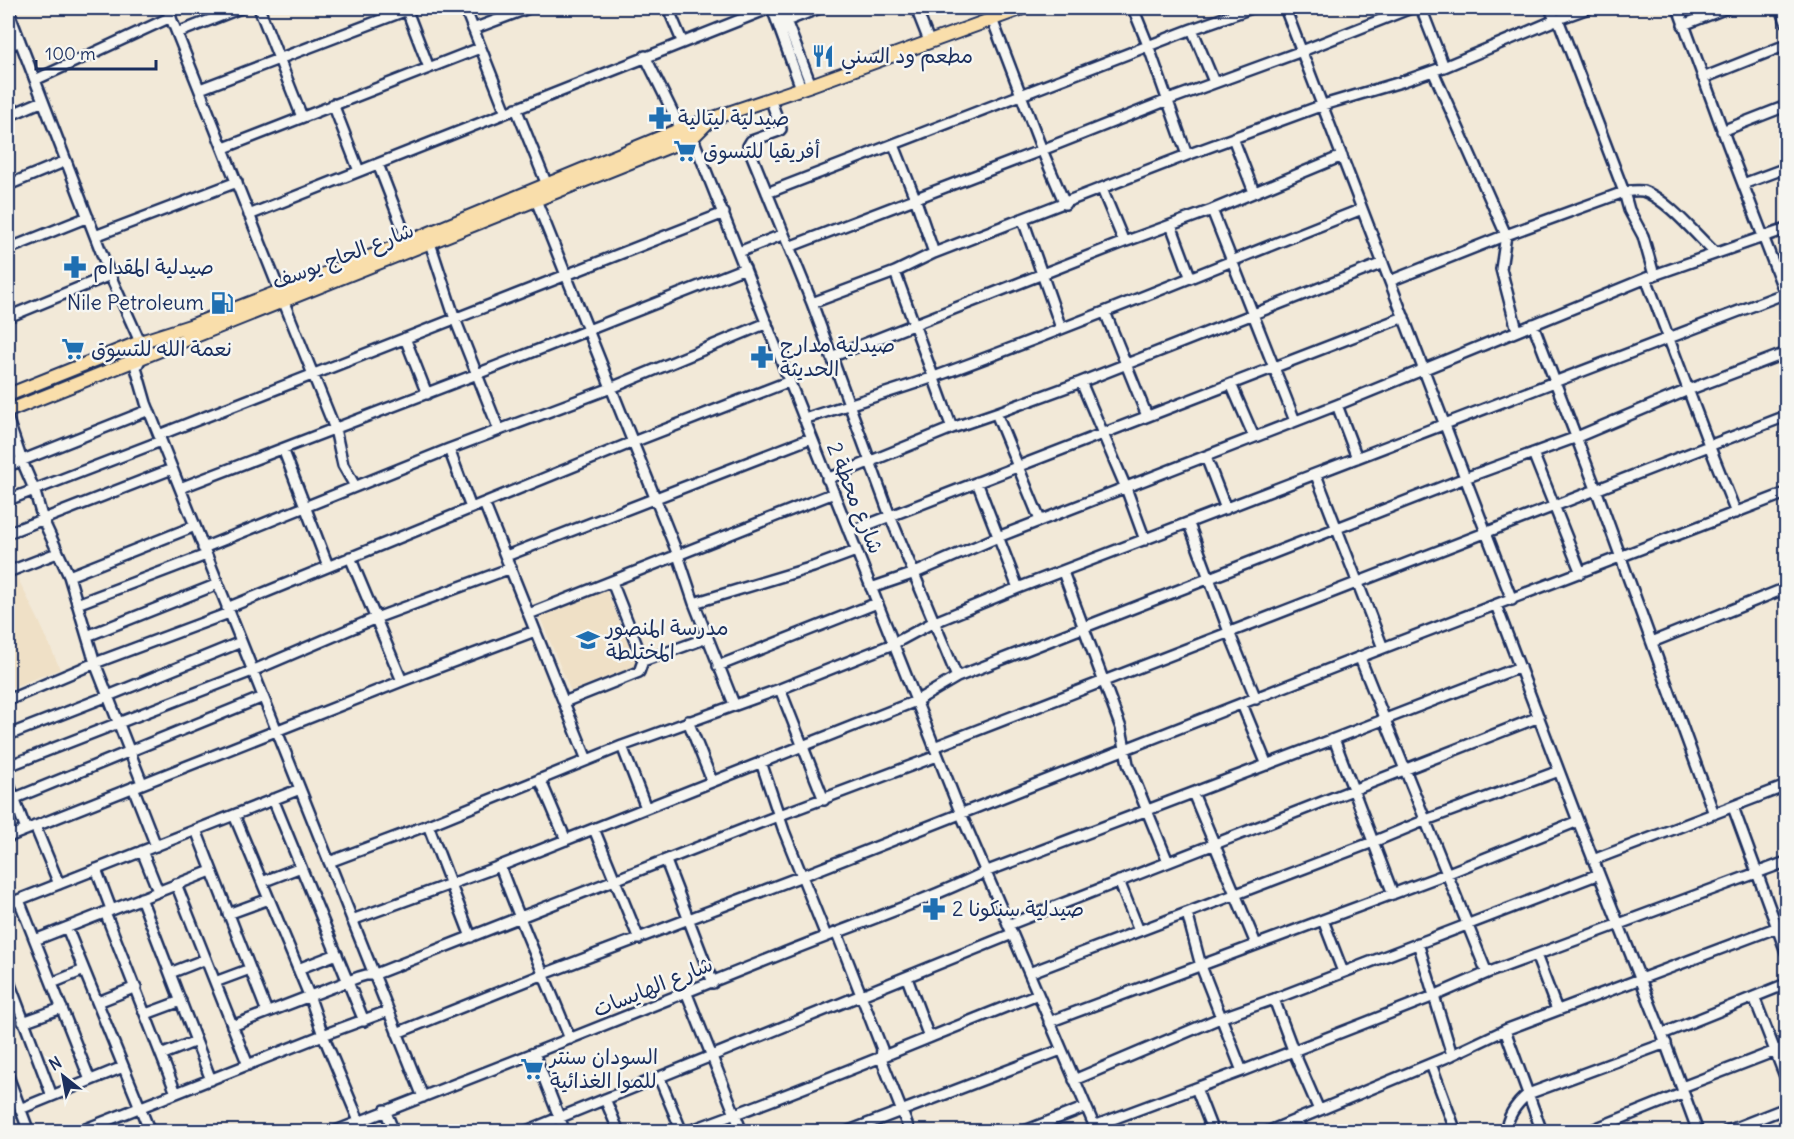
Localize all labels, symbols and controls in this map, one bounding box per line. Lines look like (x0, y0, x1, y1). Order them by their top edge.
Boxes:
scale bar (36, 33, 156, 71)
text: 100 m (45, 42, 96, 65)
place label: مطعم ود السني (841, 42, 973, 75)
restaurant icon: مطعم ود السني (810, 43, 836, 69)
place label: صيدلية ليتالية (678, 104, 789, 131)
pharmacy icon: صيدلية ليتالية (647, 105, 673, 131)
place label: أفريقيا للتسوق (703, 137, 820, 165)
supermarket icon: أفريقيا للتسوق (672, 138, 698, 164)
street label: شارع الحاج يوسف (268, 216, 418, 297)
place label: صيدلية المقدام (93, 253, 214, 283)
pharmacy icon: صيدلية المقدام (62, 254, 88, 280)
place label: Nile Petroleum (67, 289, 204, 316)
fuel station icon: Nile Petroleum (209, 290, 235, 316)
place label: صيدلية مدارج الحديثة (780, 331, 895, 382)
place label: نعمة الله للتسوق (91, 335, 232, 363)
supermarket icon: نعمة الله للتسوق (60, 336, 86, 362)
pharmacy icon: صيدلية مدارج الحديثة (749, 344, 775, 370)
street label: شارع محطة 2 (819, 438, 890, 558)
place label: مدرسة المنصور المختلطة (604, 614, 729, 665)
school or university icon: مدرسة المنصور المختلطة (575, 627, 601, 653)
place label: صيدلية سنكونا 2 (952, 895, 1084, 922)
pharmacy icon: صيدلية سنكونا 2 (921, 896, 947, 922)
street label: شارع الهايسات (589, 950, 717, 1025)
place label: السودان سنتر للموا الغذائية (548, 1043, 658, 1094)
north arrow (33, 1046, 93, 1106)
text: N (45, 1052, 65, 1075)
supermarket icon: السودان سنتر للموا الغذائية (519, 1056, 545, 1082)

